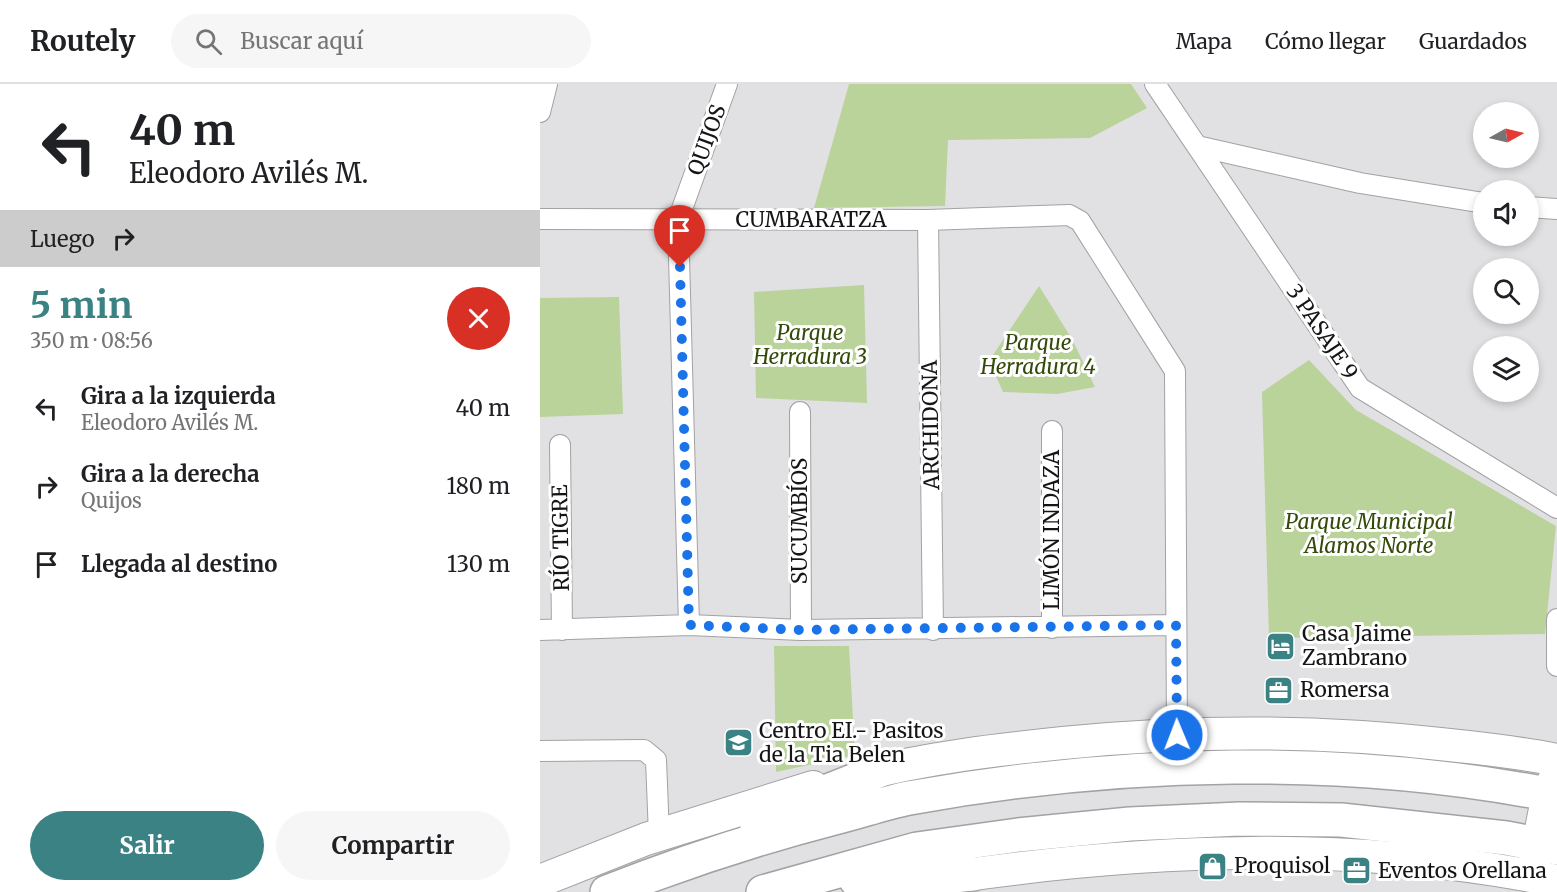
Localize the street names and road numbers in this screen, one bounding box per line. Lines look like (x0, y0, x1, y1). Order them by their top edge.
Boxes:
street label: QUIJOS (681, 101, 732, 179)
street label: CUMBARATZA (735, 206, 887, 233)
street label: 3 PASAJE 9 (1281, 279, 1364, 384)
street label: ARCHIDONA (916, 360, 945, 491)
street label: LIMÓN INDAZA (1038, 450, 1065, 610)
street label: SUCUMBÍOS (785, 458, 813, 584)
street label: RÍO TIGRE (545, 484, 575, 592)

